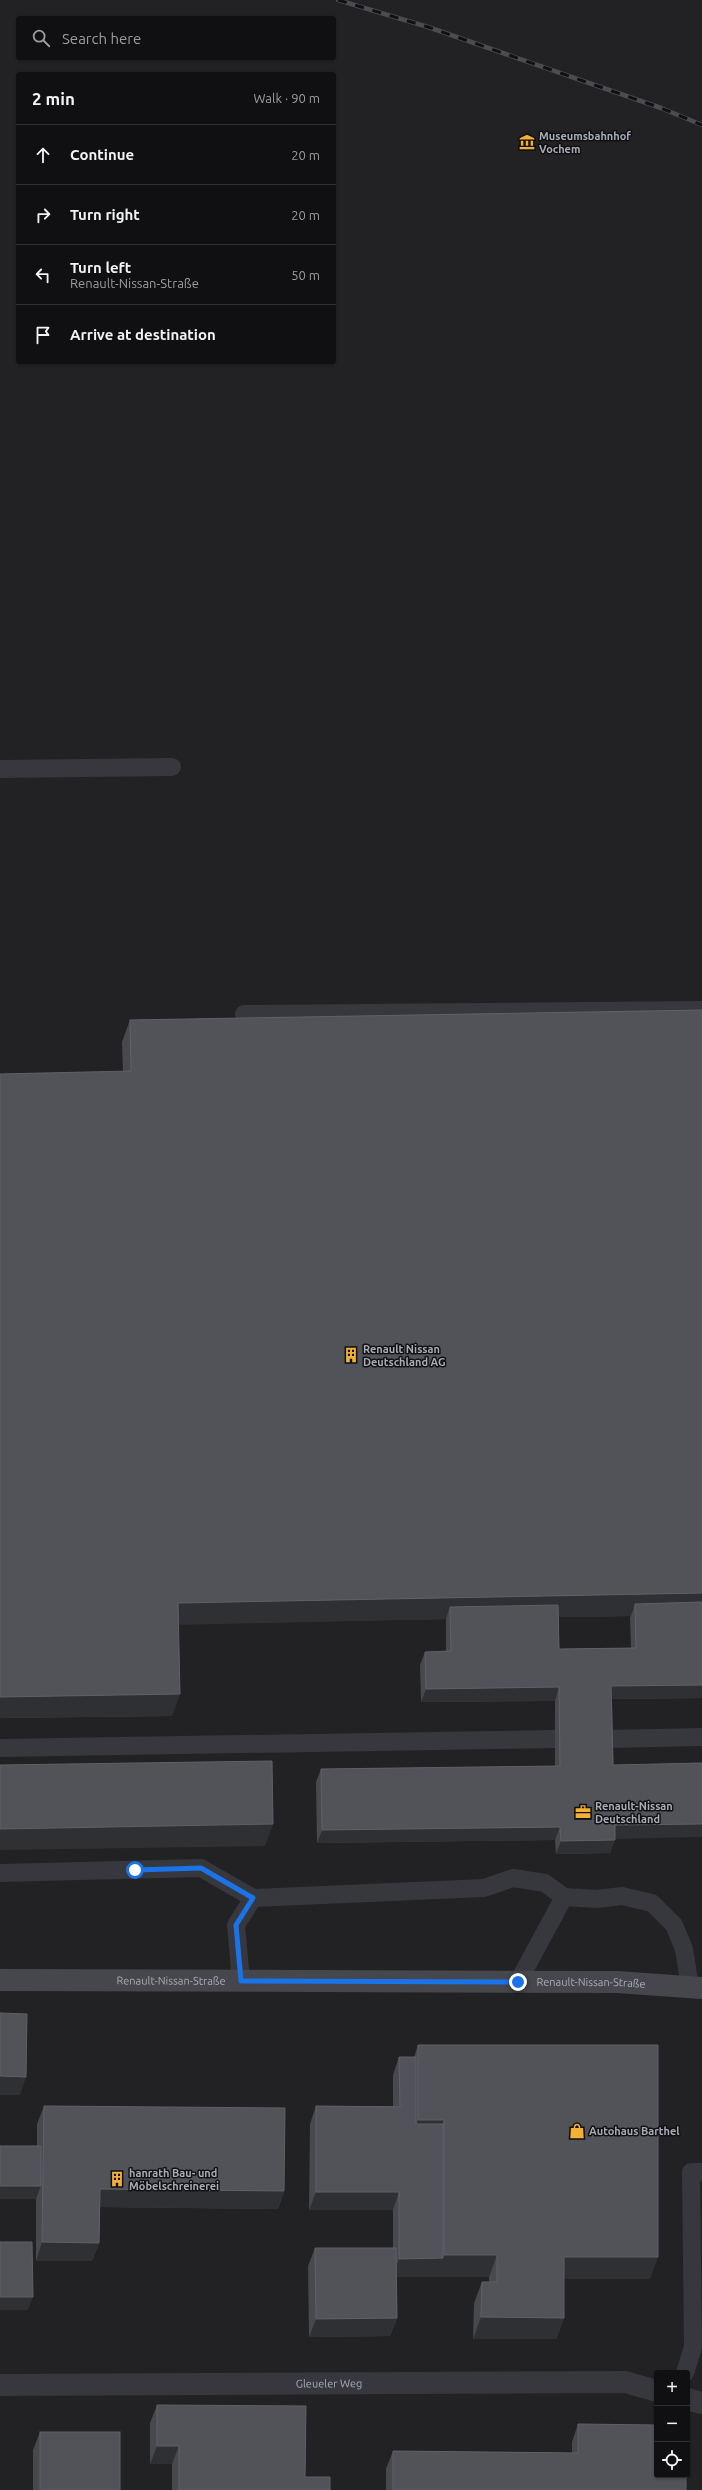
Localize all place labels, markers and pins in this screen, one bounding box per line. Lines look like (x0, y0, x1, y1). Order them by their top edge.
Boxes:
place label: Museumsbahnhof Vochem (539, 130, 631, 155)
museum icon: Museumsbahnhof Vochem (518, 133, 536, 151)
place label: Renault Nissan Deutschland AG (363, 1343, 446, 1368)
building icon: Renault Nissan Deutschland AG (342, 1346, 360, 1364)
place label: Renault-Nissan Deutschland (595, 1800, 673, 1825)
office icon: Renault-Nissan Deutschland (574, 1803, 592, 1821)
shop icon: Autohaus Barthel (568, 2122, 586, 2140)
place label: Autohaus Barthel (589, 2125, 680, 2137)
place label: hanrath Bau- und Möbelschreinerei (129, 2167, 219, 2192)
building icon: hanrath Bau- und Möbelschreinerei (108, 2170, 126, 2188)

